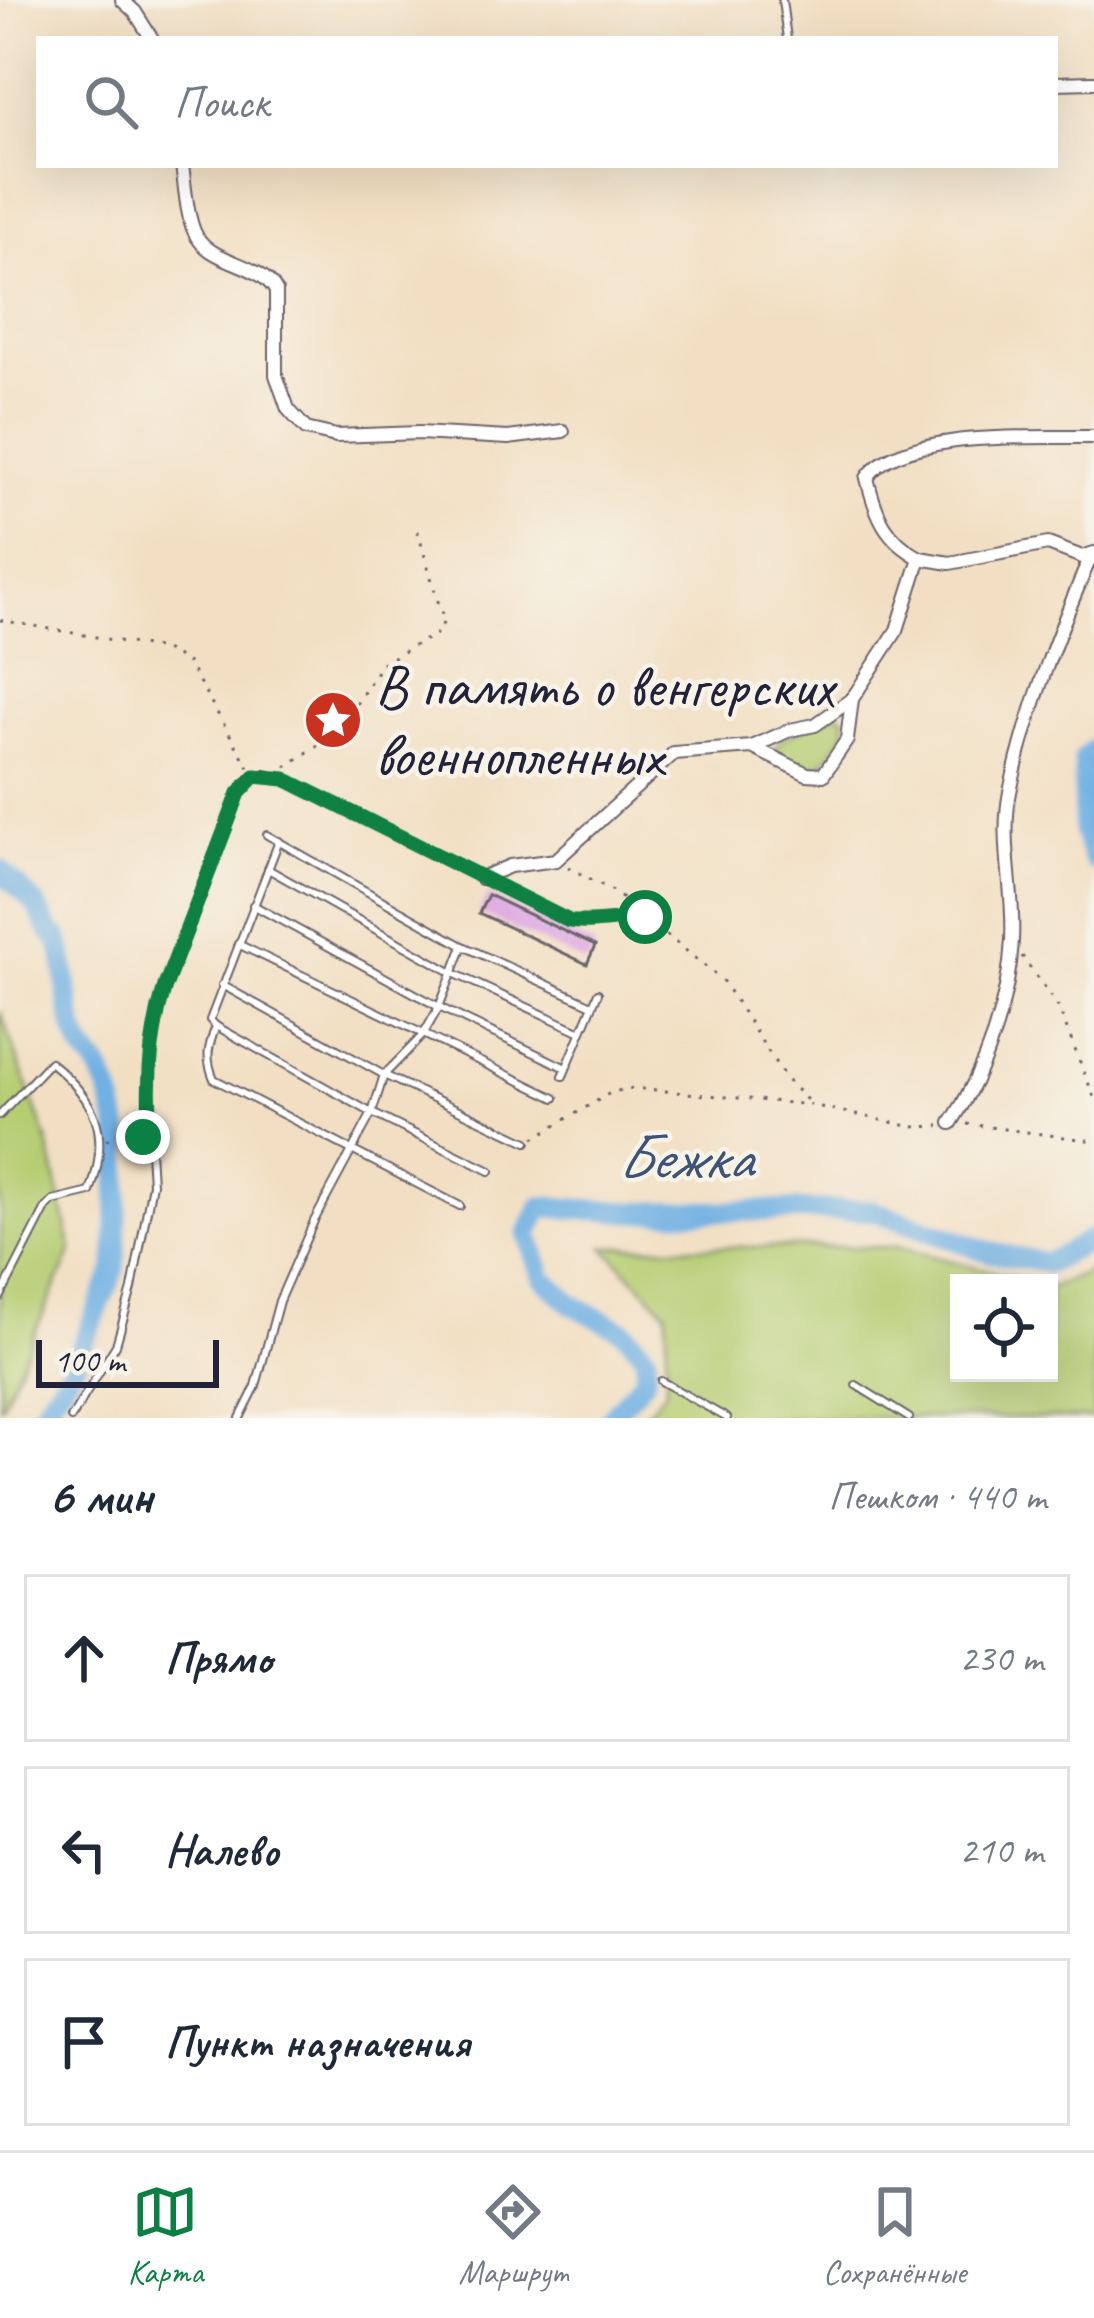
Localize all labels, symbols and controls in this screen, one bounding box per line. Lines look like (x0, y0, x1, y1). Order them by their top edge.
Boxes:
search box (36, 36, 1058, 168)
icon: search (78, 69, 144, 135)
text: Поиск (174, 74, 269, 131)
place label: В память о венгерских военнопленных (375, 648, 838, 793)
place icon: В память о венгерских военнопленных (302, 689, 364, 751)
route start (618, 890, 672, 944)
route end (116, 1110, 170, 1164)
water label: Бежка (617, 1118, 757, 1197)
map controls (950, 1274, 1058, 1382)
button: locate (950, 1274, 1058, 1382)
scale bar (36, 1334, 219, 1387)
text: 100 m (54, 1340, 125, 1382)
text: 6 мин (48, 1464, 153, 1528)
text: Пешком · 440 m (828, 1472, 1046, 1521)
icon: ahead (51, 1625, 117, 1691)
text: Прямо (165, 1630, 272, 1687)
text: 230 m (959, 1634, 1043, 1683)
icon: left (51, 1817, 117, 1883)
text: Налево (165, 1822, 279, 1879)
text: 210 m (959, 1826, 1043, 1875)
icon: arrive (51, 2009, 117, 2075)
text: Пункт назначения (165, 2014, 470, 2071)
tab: Карта (128, 2179, 203, 2293)
tab: Маршрут (459, 2179, 568, 2293)
tab: Сохранённые (823, 2179, 966, 2293)

